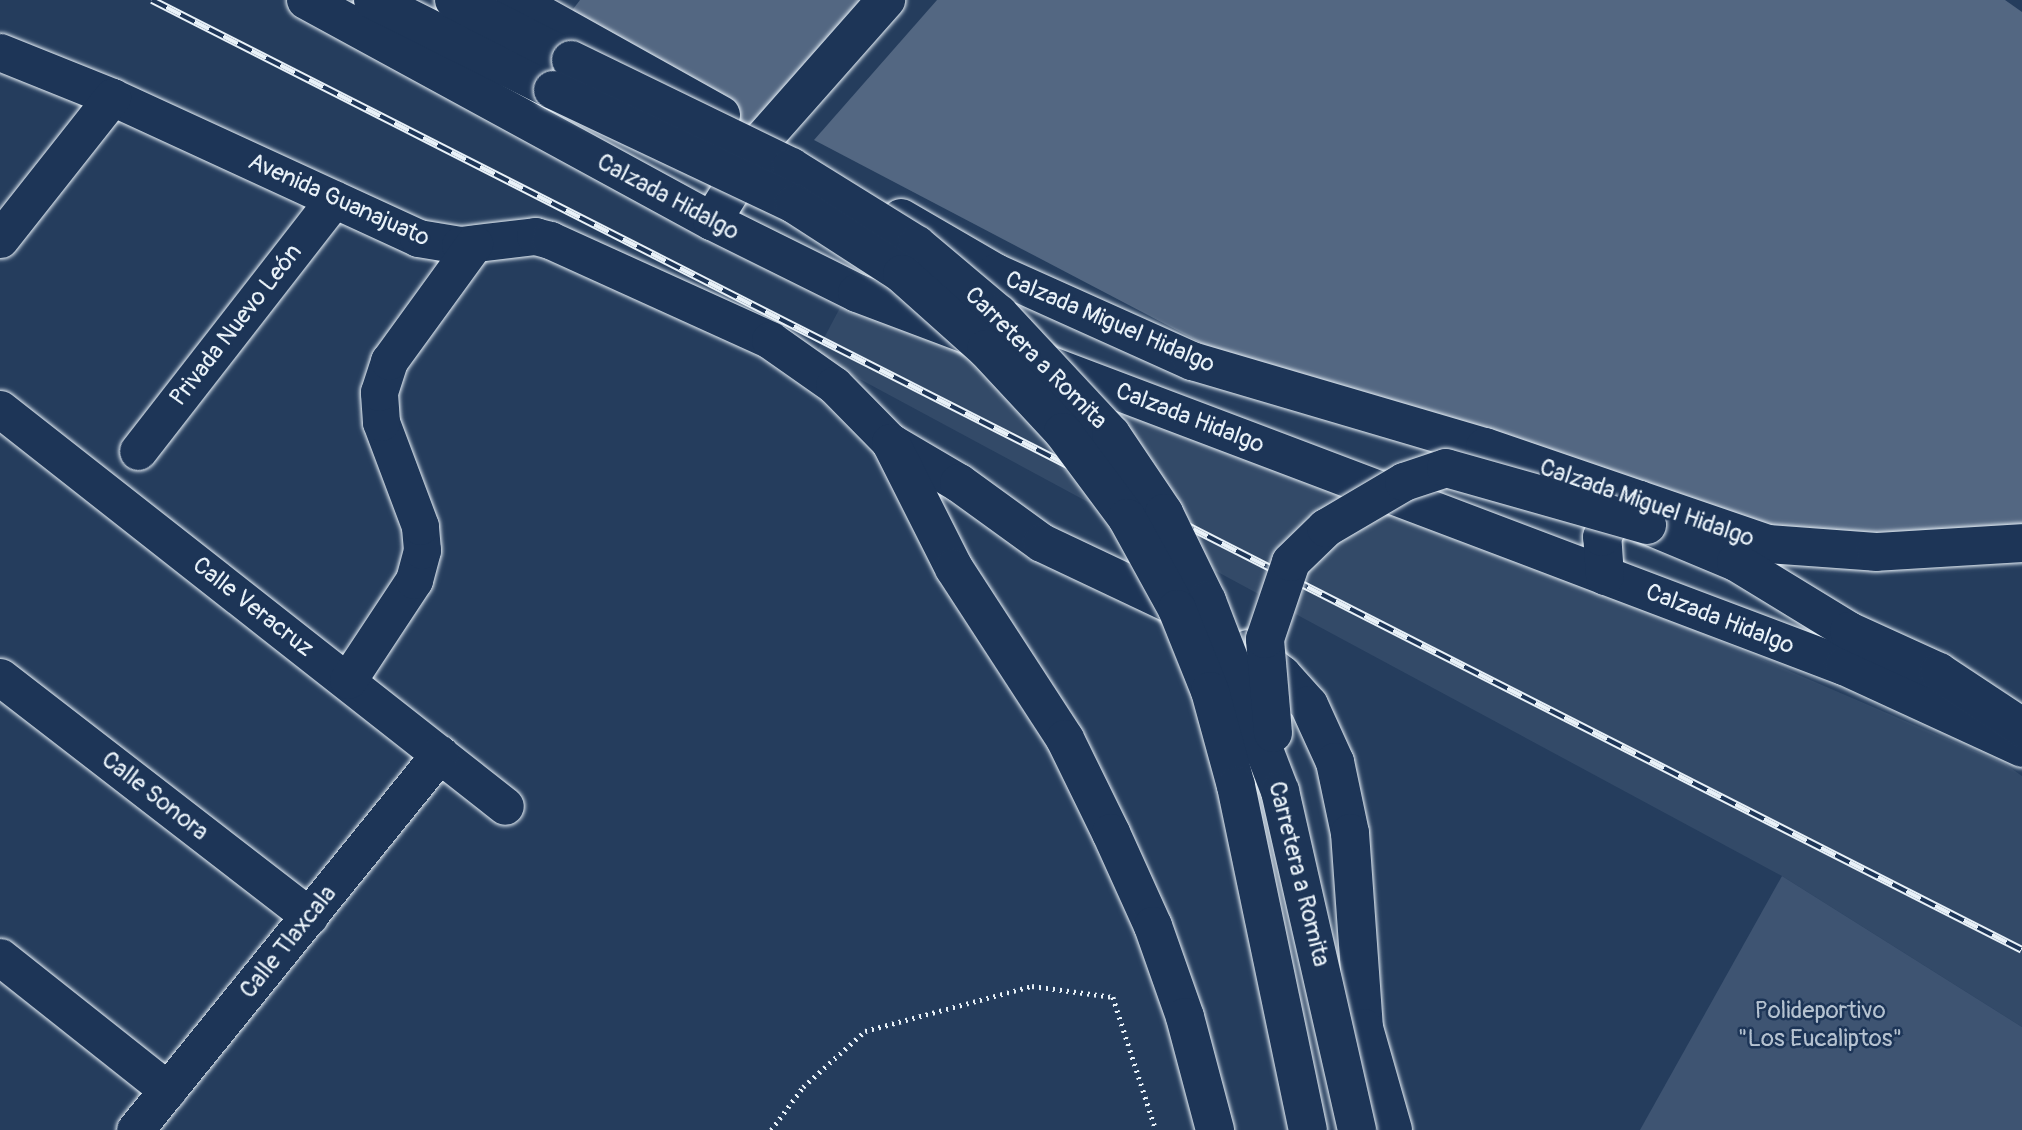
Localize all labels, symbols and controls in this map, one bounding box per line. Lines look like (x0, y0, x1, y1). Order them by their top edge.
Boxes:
street label: Avenida Guanajuato (244, 147, 434, 253)
street label: Calzada Hidalgo (592, 148, 744, 246)
street label: Privada Nuevo León (164, 238, 308, 412)
street label: Calzada Miguel Hidalgo (1001, 265, 1219, 379)
street label: Carretera a Romita (959, 281, 1113, 435)
street label: Calzada Hidalgo (1112, 377, 1268, 459)
street label: Calzada Miguel Hidalgo (1536, 453, 1758, 553)
street label: Calle Veracruz (187, 551, 319, 663)
street label: Calzada Hidalgo (1642, 578, 1798, 660)
street label: Calle Sonora (96, 745, 214, 847)
street label: Carretera a Romita (1262, 778, 1336, 970)
street label: Calle Tlaxcala (234, 880, 342, 1004)
park label: Polideportivo "Los Eucaliptos" (1738, 997, 1902, 1053)

